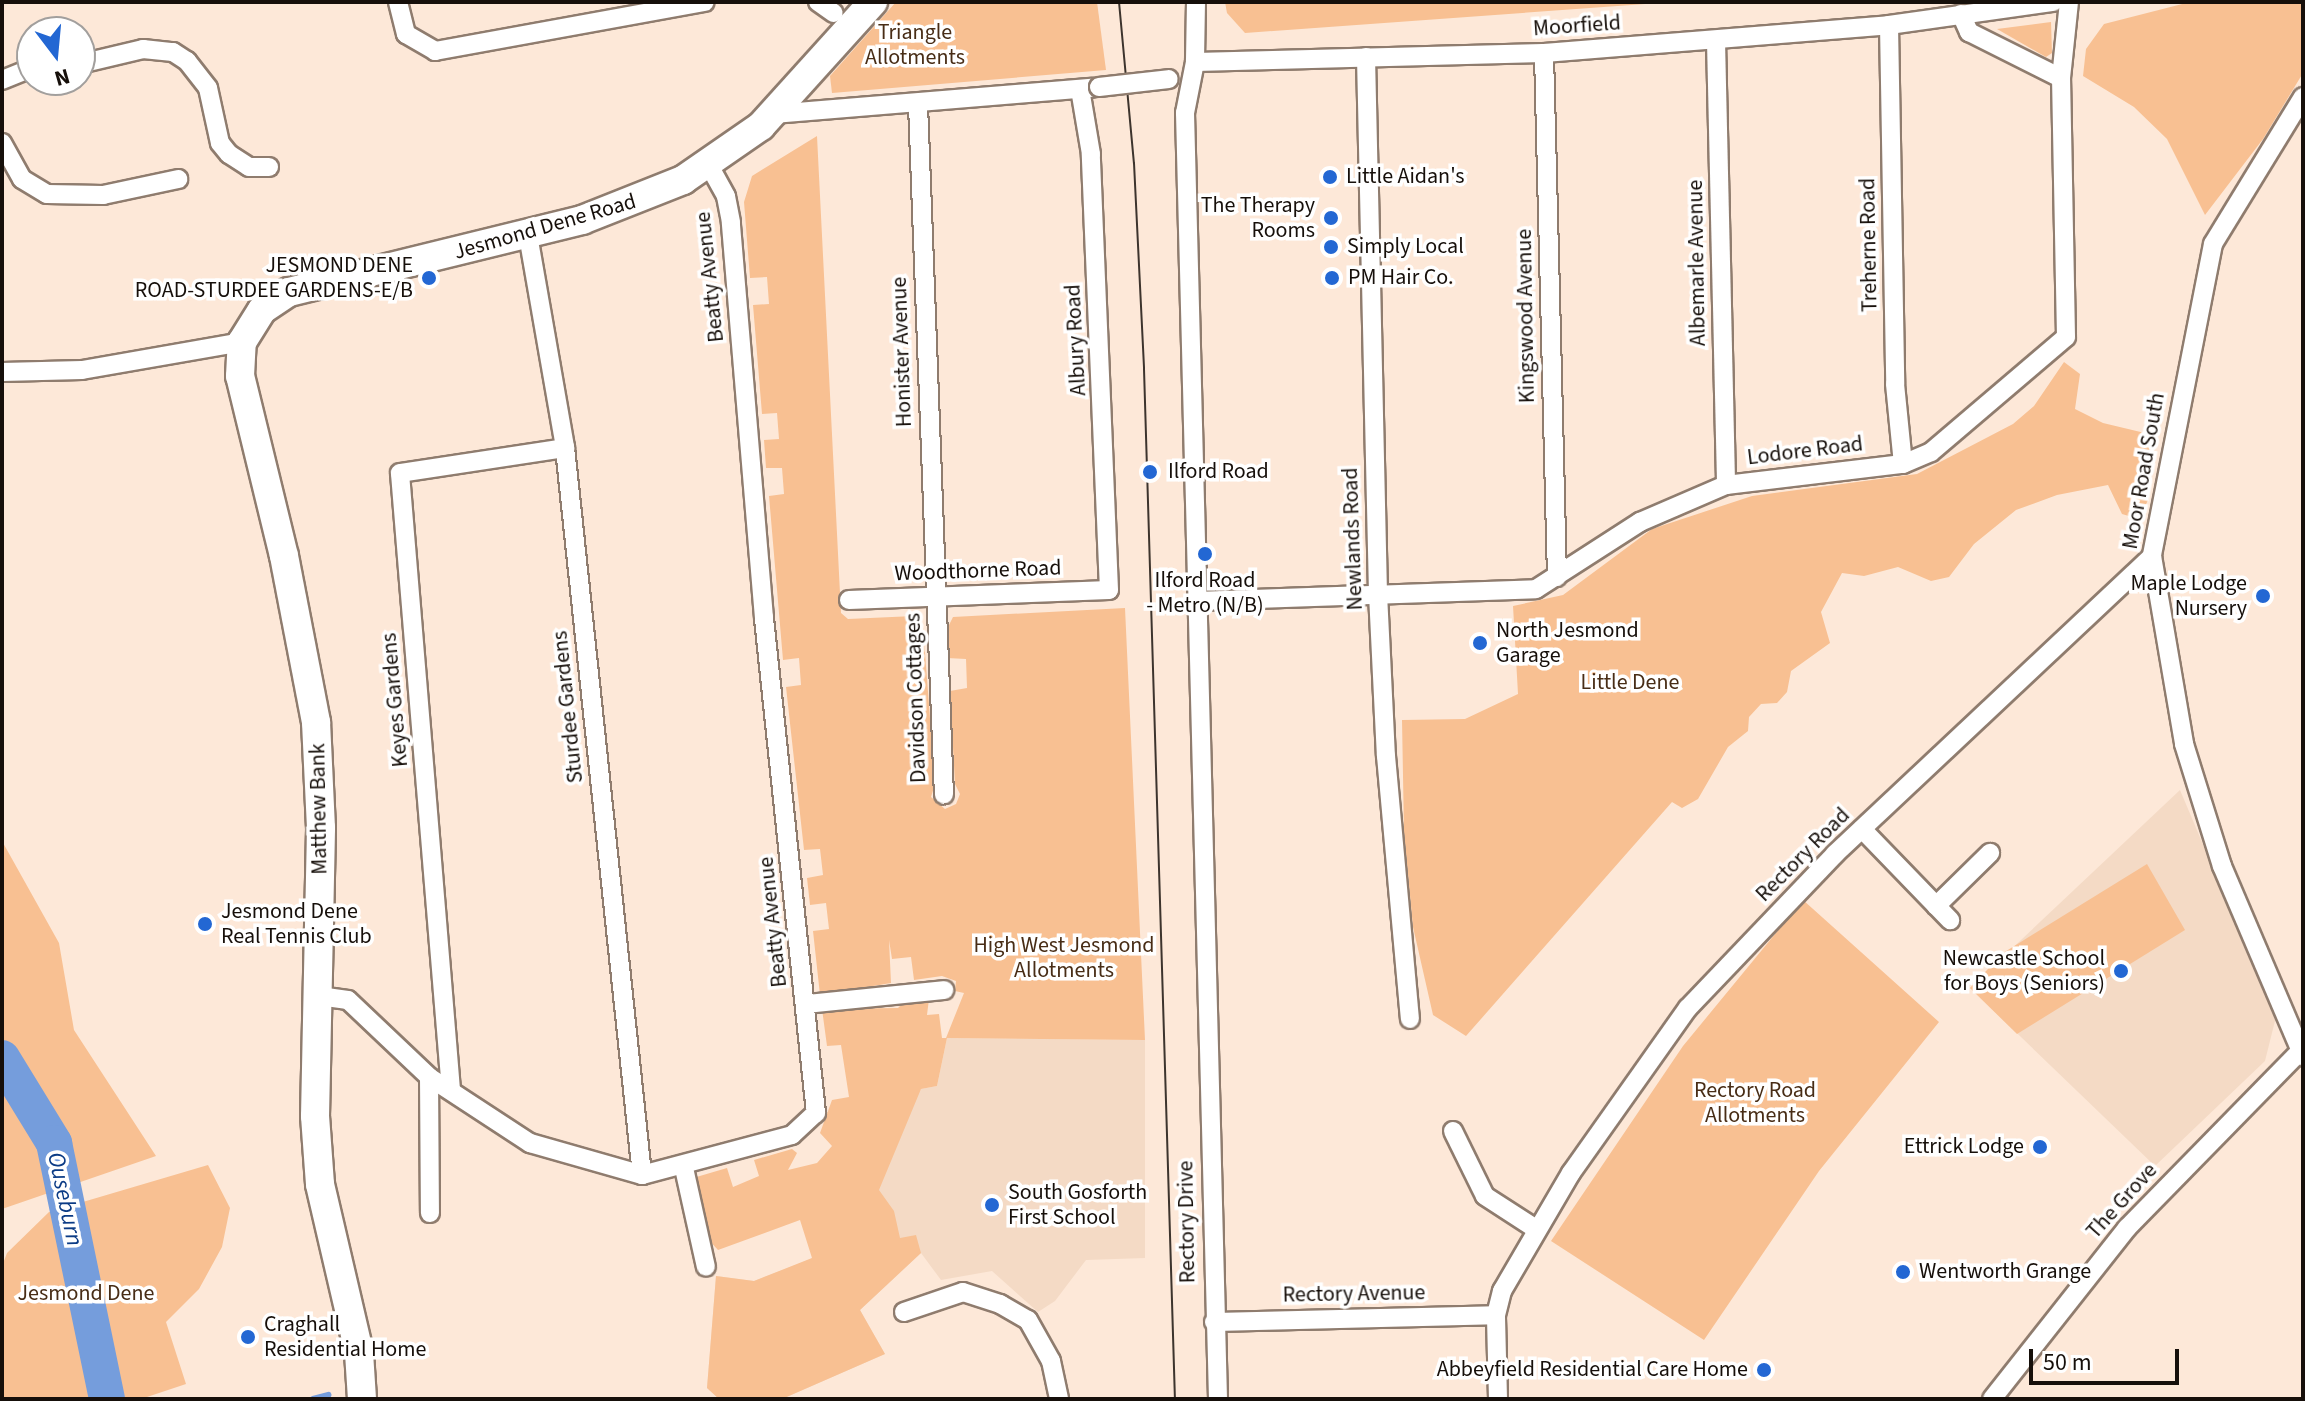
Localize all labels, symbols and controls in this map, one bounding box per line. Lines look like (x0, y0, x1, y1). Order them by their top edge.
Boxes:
street label: Moorfield (1532, 10, 1622, 42)
north arrow (16, 16, 96, 96)
park label: Triangle Allotments (865, 19, 965, 70)
text: N (51, 60, 74, 95)
place label: Little Aidan's (1346, 164, 1464, 190)
marker: Little Aidan's (1321, 168, 1339, 186)
street label: Treherne Road (1855, 178, 1883, 312)
street label: Albemarle Avenue (1682, 180, 1712, 346)
street label: Jesmond Dene Road (451, 188, 639, 266)
place label: The Therapy Rooms (1201, 192, 1315, 244)
marker: The Therapy Rooms (1322, 209, 1340, 227)
street label: Beatty Avenue (690, 210, 730, 344)
street label: Kingswood Avenue (1511, 229, 1541, 403)
place label: Simply Local (1347, 234, 1464, 260)
marker: Simply Local (1322, 238, 1340, 256)
place label: JESMOND DENE ROAD-STURDEE GARDENS-E/B (135, 252, 413, 304)
place label: PM Hair Co. (1348, 265, 1453, 291)
marker: JESMOND DENE ROAD-STURDEE GARDENS-E/B (420, 269, 438, 287)
marker: PM Hair Co. (1323, 269, 1341, 287)
street label: Honister Avenue (886, 276, 918, 428)
street label: Albury Road (1060, 284, 1092, 396)
street label: Moor Road South (2117, 391, 2171, 551)
street label: Lodore Road (1746, 431, 1864, 471)
place label: Ilford Road (1168, 459, 1269, 485)
marker: Ilford Road (1139, 461, 1161, 483)
street label: Newlands Road (1337, 467, 1369, 611)
marker: Ilford Road - Metro (N/B) (1196, 545, 1214, 563)
street label: Woodthorne Road (894, 555, 1062, 587)
place label: Ilford Road - Metro (N/B) (1146, 567, 1264, 618)
place label: Maple Lodge Nursery (2131, 570, 2247, 622)
marker: Maple Lodge Nursery (2254, 587, 2272, 605)
street label: Davidson Cottages (900, 613, 932, 783)
place label: North Jesmond Garage (1496, 617, 1639, 668)
street label: Sturdee Gardens (547, 630, 589, 784)
street label: Keyes Gardens (376, 632, 414, 768)
marker: North Jesmond Garage (1471, 634, 1489, 652)
park label: Little Dene (1581, 670, 1679, 696)
street label: Matthew Bank (305, 743, 333, 875)
street label: Rectory Road (1750, 802, 1856, 908)
street label: Beatty Avenue (753, 855, 793, 989)
place label: Jesmond Dene Real Tennis Club (221, 898, 372, 950)
marker: Jesmond Dene Real Tennis Club (196, 915, 214, 933)
park label: High West Jesmond Allotments (973, 932, 1155, 984)
place label: Newcastle School for Boys (Seniors) (1943, 945, 2105, 996)
marker: Newcastle School for Boys (Seniors) (2112, 962, 2130, 980)
park label: Rectory Road Allotments (1694, 1077, 1816, 1128)
place label: Ettrick Lodge (1904, 1134, 2024, 1160)
marker: Ettrick Lodge (2031, 1138, 2049, 1156)
water label: Ouseburn (41, 1150, 89, 1248)
street label: The Grove (2081, 1158, 2163, 1244)
street label: Rectory Drive (1173, 1160, 1201, 1284)
place label: South Gosforth First School (1008, 1179, 1147, 1230)
marker: South Gosforth First School (983, 1196, 1001, 1214)
place label: Wentworth Grange (1919, 1259, 2091, 1285)
marker: Wentworth Grange (1894, 1263, 1912, 1281)
street label: Rectory Avenue (1282, 1280, 1426, 1308)
park label: Jesmond Dene (18, 1281, 154, 1307)
place label: Craghall Residential Home (264, 1311, 426, 1362)
marker: Craghall Residential Home (239, 1328, 257, 1346)
scale bar (2033, 1333, 2183, 1383)
text: 50 m (2043, 1345, 2092, 1380)
place label: Abbeyfield Residential Care Home (1437, 1357, 1748, 1383)
marker: Abbeyfield Residential Care Home (1755, 1361, 1773, 1379)

